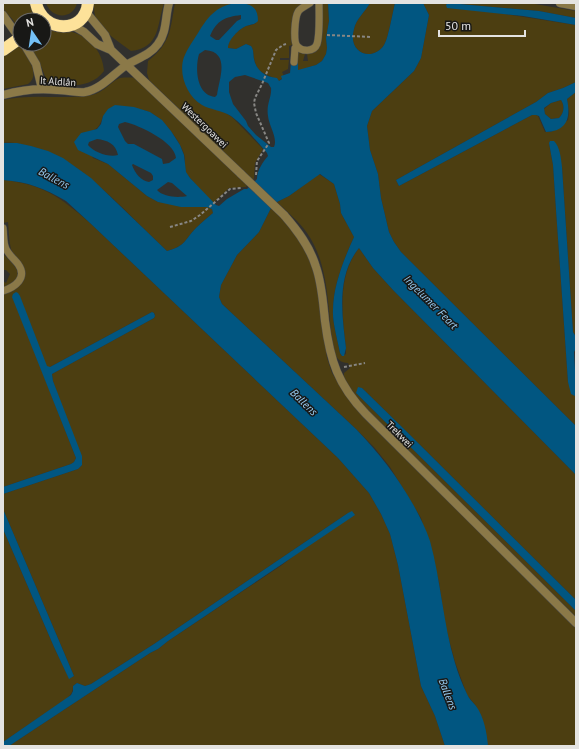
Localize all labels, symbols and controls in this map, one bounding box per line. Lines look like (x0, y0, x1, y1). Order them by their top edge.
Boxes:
north arrow (12, 12, 52, 52)
scale bar (439, 12, 525, 38)
text: N (25, 15, 35, 30)
text: 50 m (445, 18, 471, 33)
street label: It Aldlân (39, 74, 76, 89)
street label: Westergoawei (179, 100, 231, 151)
water label: Ballens (36, 164, 72, 192)
water label: Ingelumer Feart (401, 272, 461, 332)
water label: Ballens (287, 386, 321, 419)
street label: Trekwei (383, 418, 416, 451)
water label: Ballens (436, 676, 461, 712)

